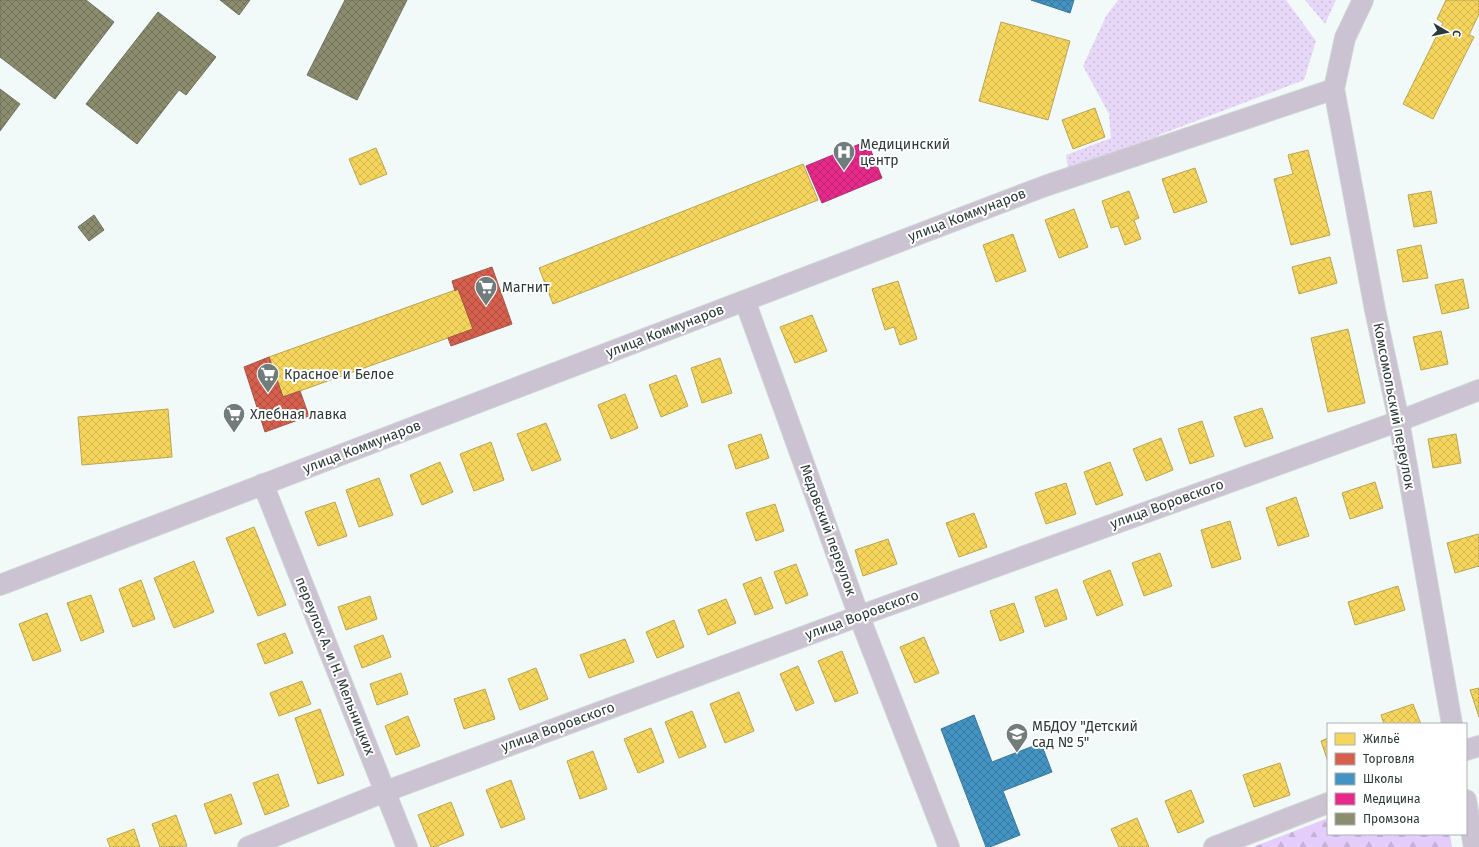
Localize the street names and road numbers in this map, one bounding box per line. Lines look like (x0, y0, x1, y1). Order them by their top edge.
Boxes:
street label: улица Коммунаров (906, 185, 1028, 245)
street label: улица Коммунаров (604, 301, 726, 361)
street label: Комсомольский переулок (1369, 321, 1419, 491)
street label: улица Коммунаров (301, 417, 423, 477)
street label: Медовский переулок (796, 462, 860, 599)
street label: улица Воровского (1108, 476, 1226, 532)
street label: переулок А. и Н. Мельницких (291, 574, 379, 758)
street label: улица Воровского (803, 587, 921, 643)
street label: улица Воровского (499, 699, 617, 755)

